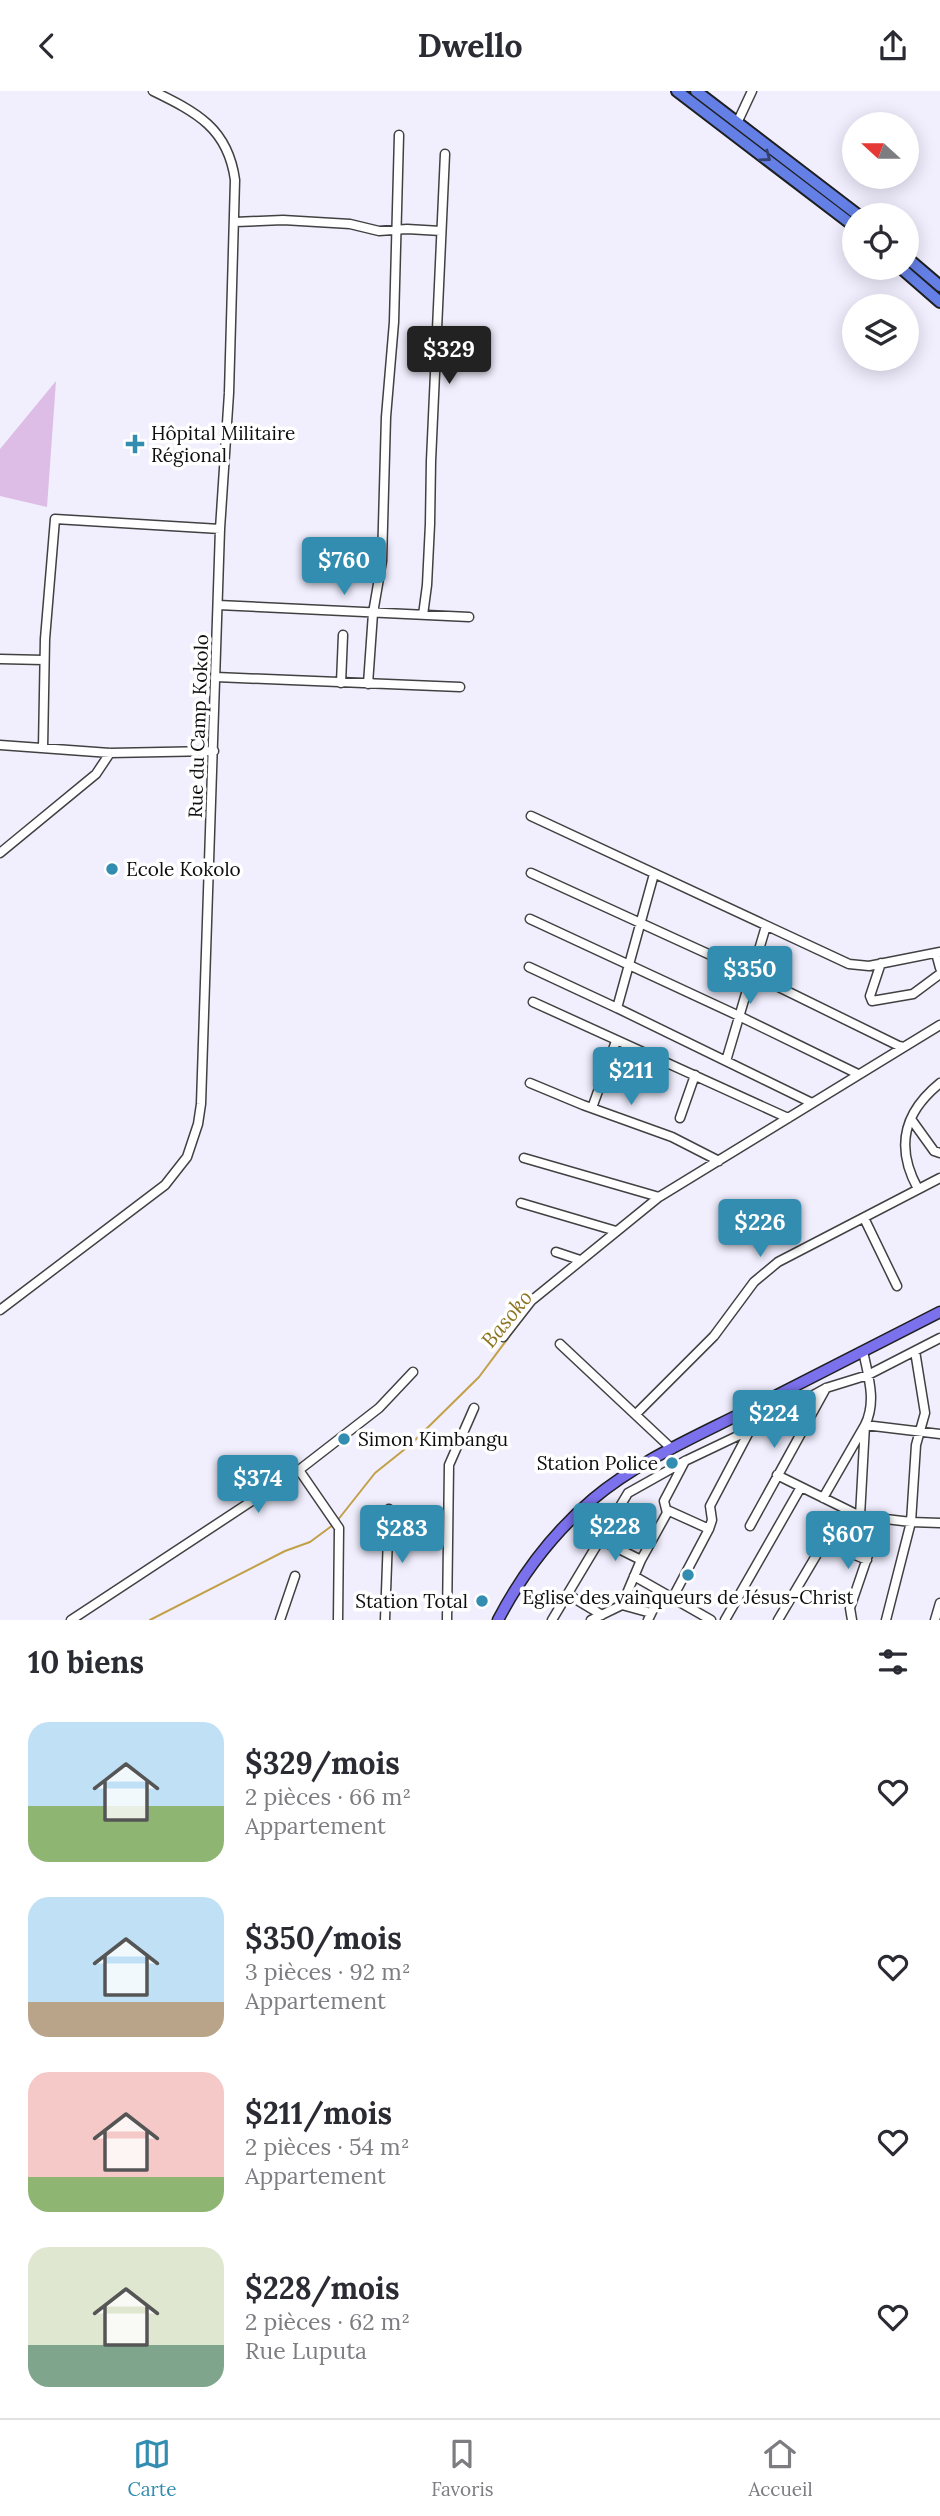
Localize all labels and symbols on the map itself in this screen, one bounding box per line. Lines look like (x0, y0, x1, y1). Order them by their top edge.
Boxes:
north arrow (842, 112, 919, 189)
one-way arrow (758, 149, 771, 162)
pin: $329 (408, 327, 490, 386)
place label: Hôpital Militaire Régional (151, 421, 295, 467)
marker: Hôpital Militaire Régional (125, 434, 145, 454)
pin: $760 (303, 538, 385, 597)
street label: Rue du Camp Kokolo (183, 634, 213, 818)
place label: Ecole Kokolo (126, 857, 241, 881)
marker: Ecole Kokolo (104, 861, 120, 877)
pin: $350 (709, 947, 791, 1006)
pin: $211 (590, 1047, 672, 1107)
pin: $226 (719, 1199, 801, 1259)
water label: Basoko (475, 1284, 538, 1353)
pin: $224 (733, 1391, 815, 1450)
place label: Simon Kimbangu (358, 1427, 508, 1451)
marker: Simon Kimbangu (336, 1431, 352, 1447)
place label: Station Police (537, 1451, 658, 1475)
pin: $374 (217, 1455, 299, 1515)
marker: Station Police (664, 1455, 680, 1471)
pin: $228 (574, 1503, 656, 1563)
pin: $283 (361, 1505, 443, 1565)
pin: $607 (807, 1511, 889, 1571)
marker: Eglise des vainqueurs de Jésus-Christ (680, 1567, 696, 1583)
place label: Eglise des vainqueurs de Jésus-Christ (522, 1585, 854, 1609)
place label: Station Total (355, 1589, 468, 1613)
marker: Station Total (474, 1593, 490, 1609)

